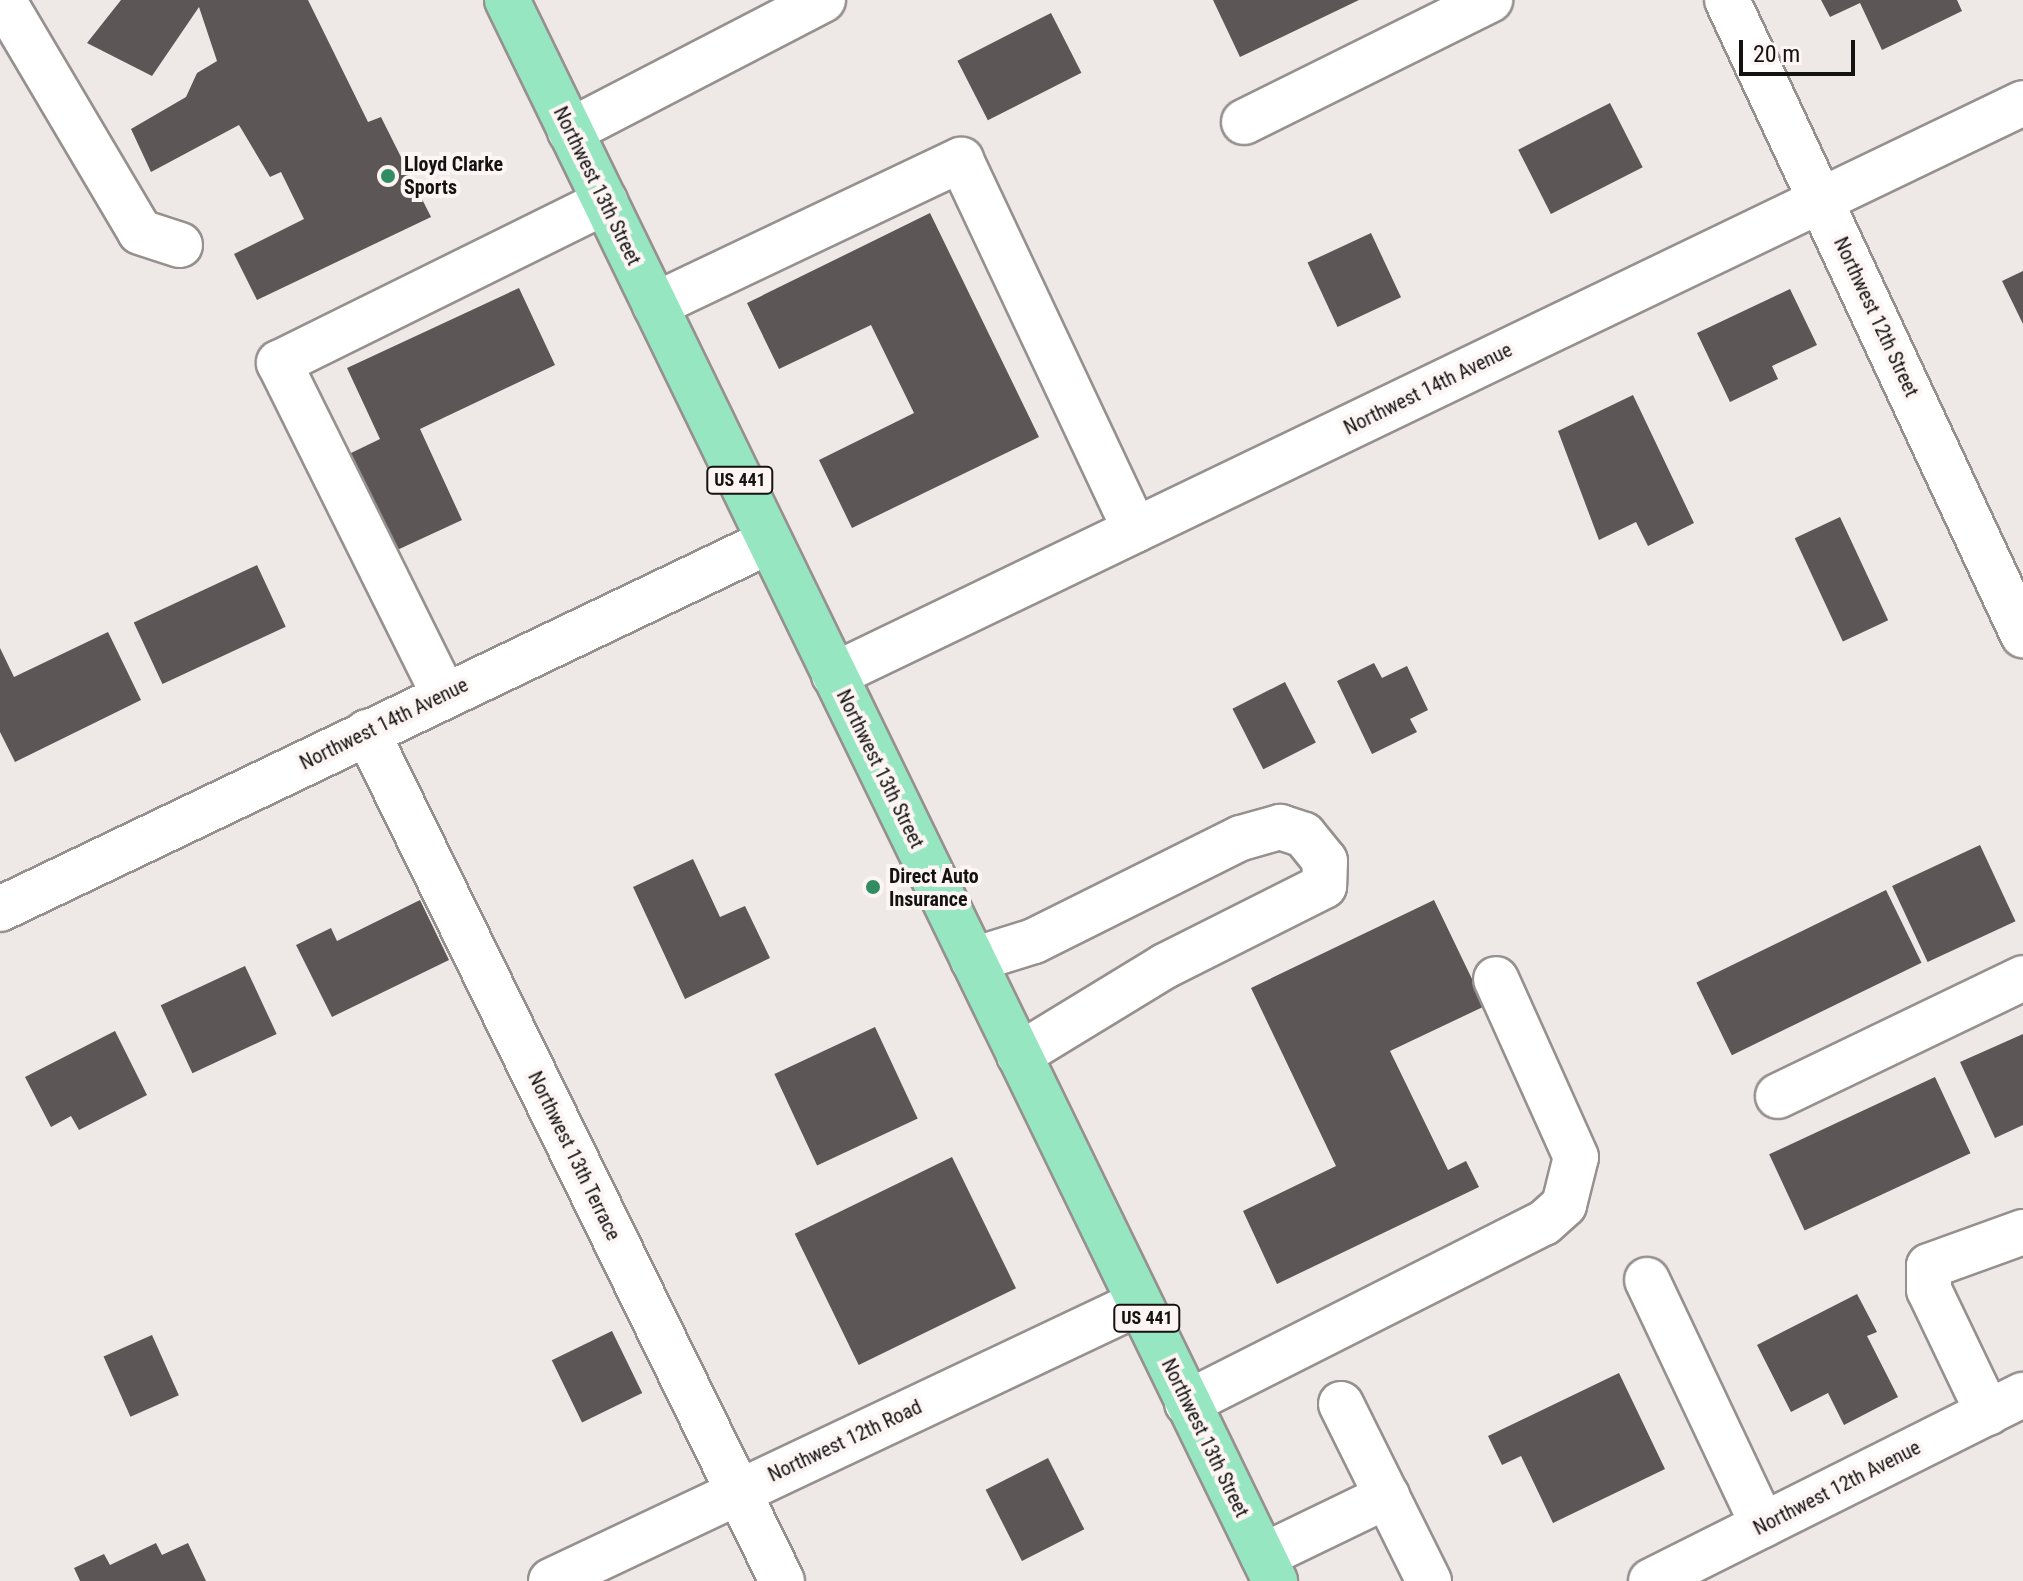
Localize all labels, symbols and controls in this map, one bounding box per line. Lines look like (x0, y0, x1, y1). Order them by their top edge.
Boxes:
scale bar (1743, 24, 1859, 74)
text: 20 m (1753, 40, 1800, 68)
street label: Northwest 13th Street (548, 103, 646, 269)
place label: Lloyd Clarke Sports (404, 152, 503, 199)
marker: Lloyd Clarke Sports (379, 167, 397, 185)
street label: Northwest 12th Street (1828, 233, 1924, 401)
street label: Northwest 14th Avenue (1340, 338, 1516, 440)
road number: US 441 (706, 466, 774, 494)
street label: Northwest 14th Avenue (296, 673, 472, 775)
street label: Northwest 13th Street (831, 686, 929, 852)
place label: Direct Auto Insurance (889, 864, 979, 911)
marker: Direct Auto Insurance (864, 878, 882, 896)
street label: Northwest 13th Terrace (523, 1067, 625, 1245)
road number: US 441 (1113, 1304, 1181, 1332)
street label: Northwest 13th Street (1156, 1355, 1254, 1521)
street label: Northwest 12th Road (764, 1395, 926, 1487)
street label: Northwest 12th Avenue (1750, 1436, 1924, 1540)

